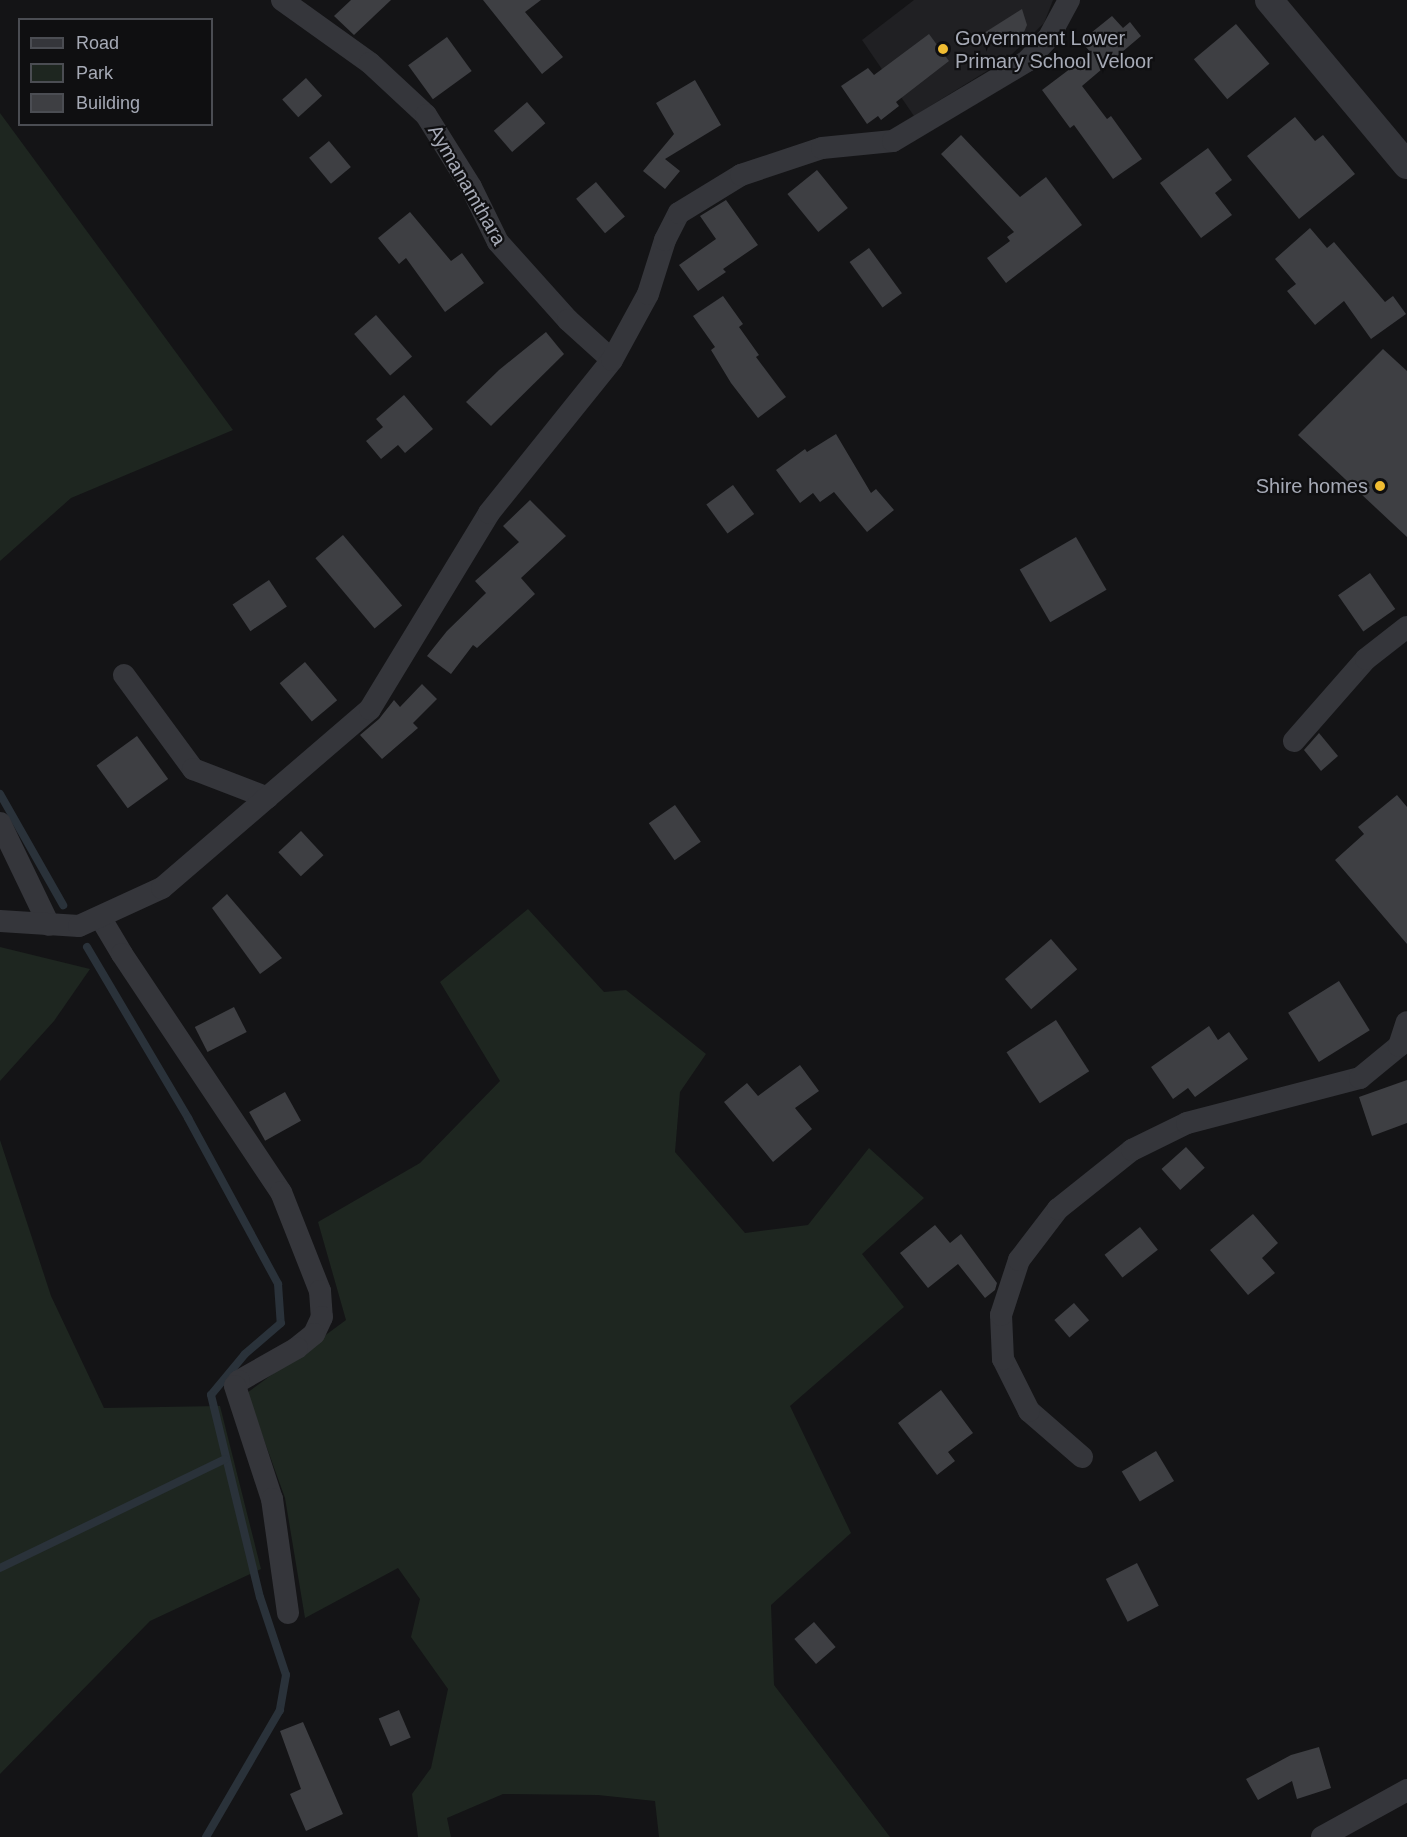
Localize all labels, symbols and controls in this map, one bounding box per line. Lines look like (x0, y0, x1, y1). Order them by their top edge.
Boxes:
legend (18, 18, 213, 126)
place label: Government Lower Primary School Veloor (955, 26, 1153, 73)
text: Road (76, 33, 119, 53)
marker: Government Lower Primary School Veloor (936, 42, 950, 56)
text: Park (76, 63, 113, 83)
text: Building (76, 93, 140, 113)
street label: Aymanamthara (423, 120, 511, 250)
place label: Shire homes (1256, 474, 1368, 498)
marker: Shire homes (1373, 479, 1387, 493)

